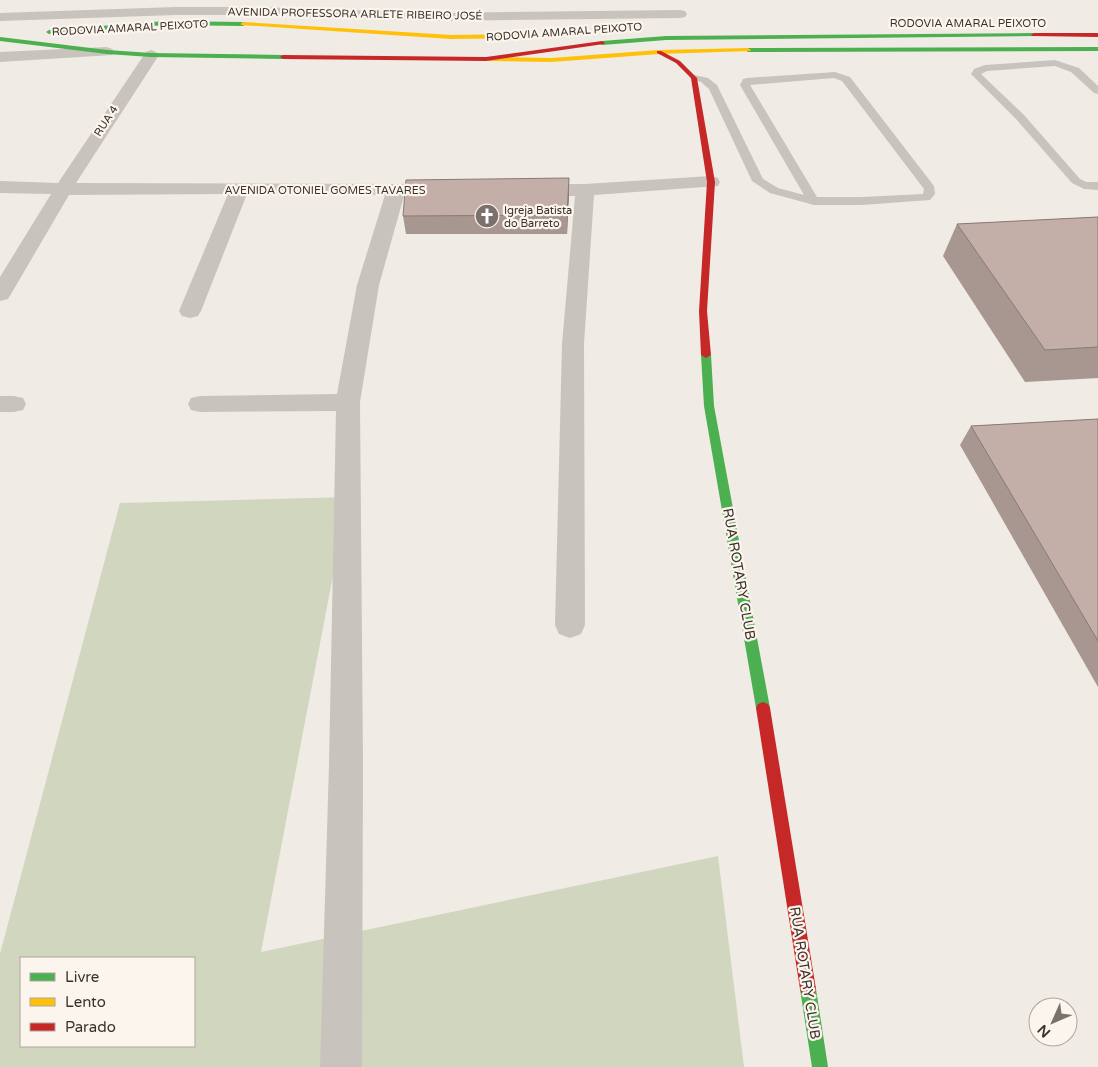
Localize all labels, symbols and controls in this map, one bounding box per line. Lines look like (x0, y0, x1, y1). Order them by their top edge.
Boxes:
street label: AVENIDA PROFESSORA ARLETE RIBEIRO JOSÉ (227, 4, 483, 23)
street label: RODOVIA AMARAL PEIXOTO (52, 17, 209, 39)
street label: RODOVIA AMARAL PEIXOTO (890, 17, 1046, 30)
street label: RODOVIA AMARAL PEIXOTO (485, 20, 643, 44)
street label: RUA 4 (91, 103, 121, 139)
street label: AVENIDA OTONIEL GOMES TAVARES (225, 184, 426, 197)
church icon: Igreja Batista do Barreto (474, 203, 500, 229)
place label: Igreja Batista do Barreto (504, 204, 572, 230)
street label: RUA ROTARY CLUB (719, 507, 759, 641)
street label: RUA ROTARY CLUB (786, 906, 824, 1040)
legend (20, 957, 195, 1047)
text: Livre (65, 968, 99, 986)
text: Lento (65, 993, 106, 1011)
north arrow (1028, 997, 1078, 1047)
text: Parado (65, 1018, 116, 1036)
text: N (1034, 1021, 1054, 1041)

